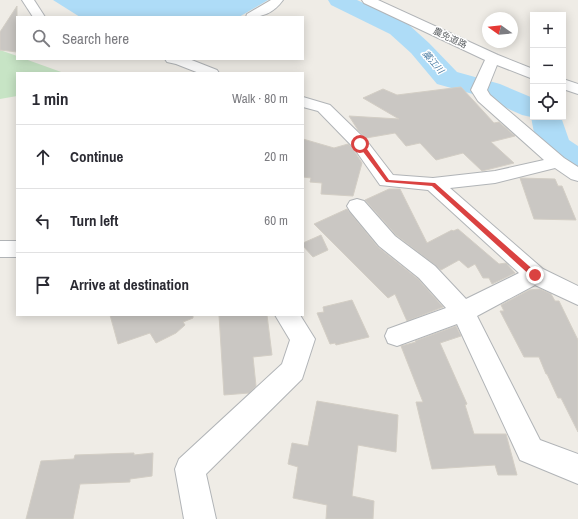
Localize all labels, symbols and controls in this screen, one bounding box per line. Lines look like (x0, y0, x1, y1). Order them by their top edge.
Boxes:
north arrow (482, 12, 518, 48)
map controls (530, 12, 566, 120)
button: + (530, 12, 566, 48)
search box (16, 16, 304, 60)
street label: 農免道路 (431, 25, 469, 51)
icon: search (30, 27, 52, 49)
text: Search here (62, 28, 129, 49)
water label: 藁江川 (420, 48, 447, 77)
button: − (530, 48, 566, 84)
button: locate (530, 84, 566, 120)
text: 1 min (32, 87, 68, 110)
text: Walk · 80 m (232, 90, 288, 107)
route start (351, 135, 369, 153)
icon: ahead (32, 146, 54, 168)
text: Continue (70, 146, 123, 167)
text: 20 m (264, 148, 288, 165)
icon: left (32, 210, 54, 232)
text: Turn left (70, 210, 118, 231)
text: 60 m (264, 212, 288, 229)
route end (526, 266, 544, 284)
icon: arrive (32, 274, 54, 296)
text: Arrive at destination (70, 274, 189, 295)

